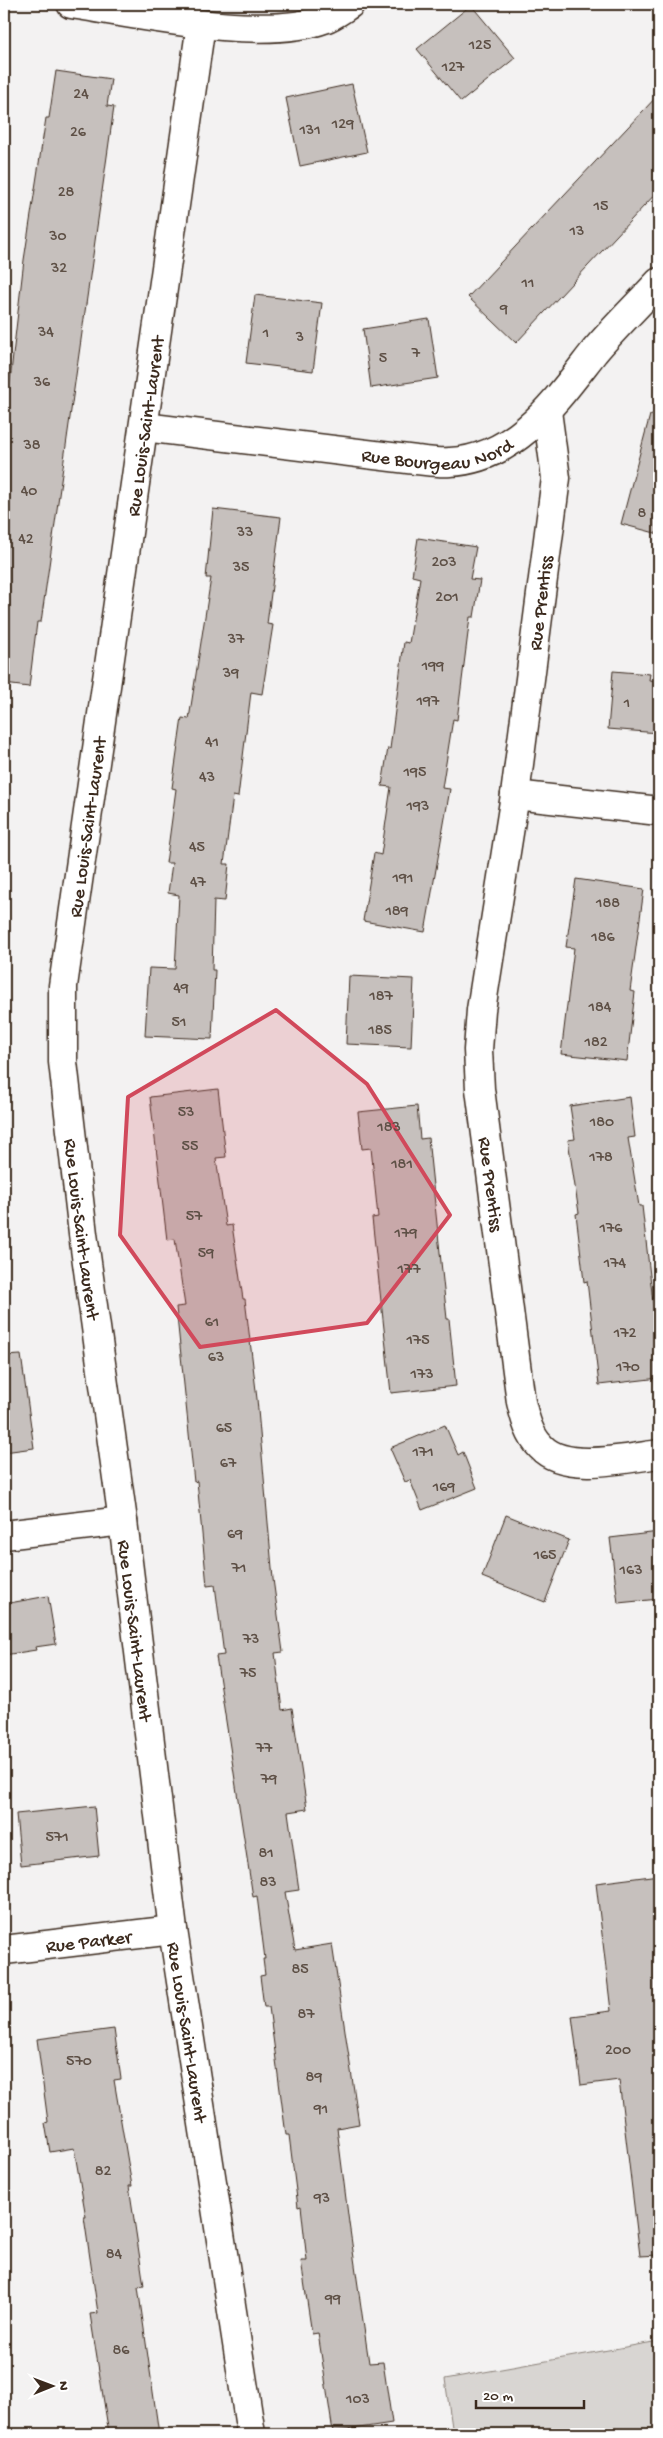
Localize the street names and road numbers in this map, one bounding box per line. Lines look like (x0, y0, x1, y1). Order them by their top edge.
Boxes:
street label: Rue Louis-Saint-Laurent (123, 333, 172, 518)
street label: Rue Bourgeau Nord (360, 434, 520, 477)
street label: Rue Prentiss (525, 554, 560, 652)
street label: Rue Louis-Saint-Laurent (65, 734, 114, 919)
street label: Rue Prentiss (471, 1136, 507, 1234)
street label: Rue Louis-Saint-Laurent (57, 1138, 103, 1324)
street label: Rue Louis-Saint-Laurent (110, 1539, 156, 1725)
street label: Rue Parker (45, 1927, 135, 1960)
street label: Rue Louis-Saint-Laurent (160, 1941, 211, 2126)

